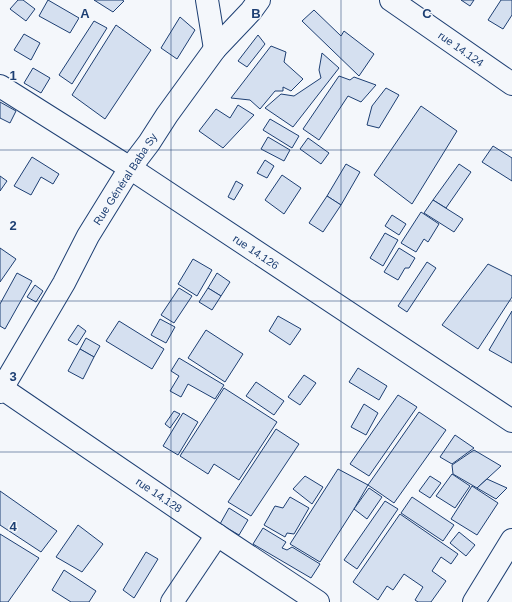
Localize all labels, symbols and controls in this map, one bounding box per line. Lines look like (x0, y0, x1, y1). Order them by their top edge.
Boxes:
text: A (80, 6, 90, 21)
text: B (251, 6, 261, 21)
text: C (422, 6, 432, 21)
street label: rue 14.124 (436, 29, 486, 69)
text: 1 (9, 68, 17, 83)
street label: Rue Général Baba Sy (91, 130, 159, 227)
text: 2 (9, 218, 17, 233)
street label: rue 14.126 (231, 232, 281, 272)
text: 3 (9, 369, 17, 384)
street label: rue 14.128 (134, 475, 184, 515)
text: 4 (9, 519, 17, 534)

